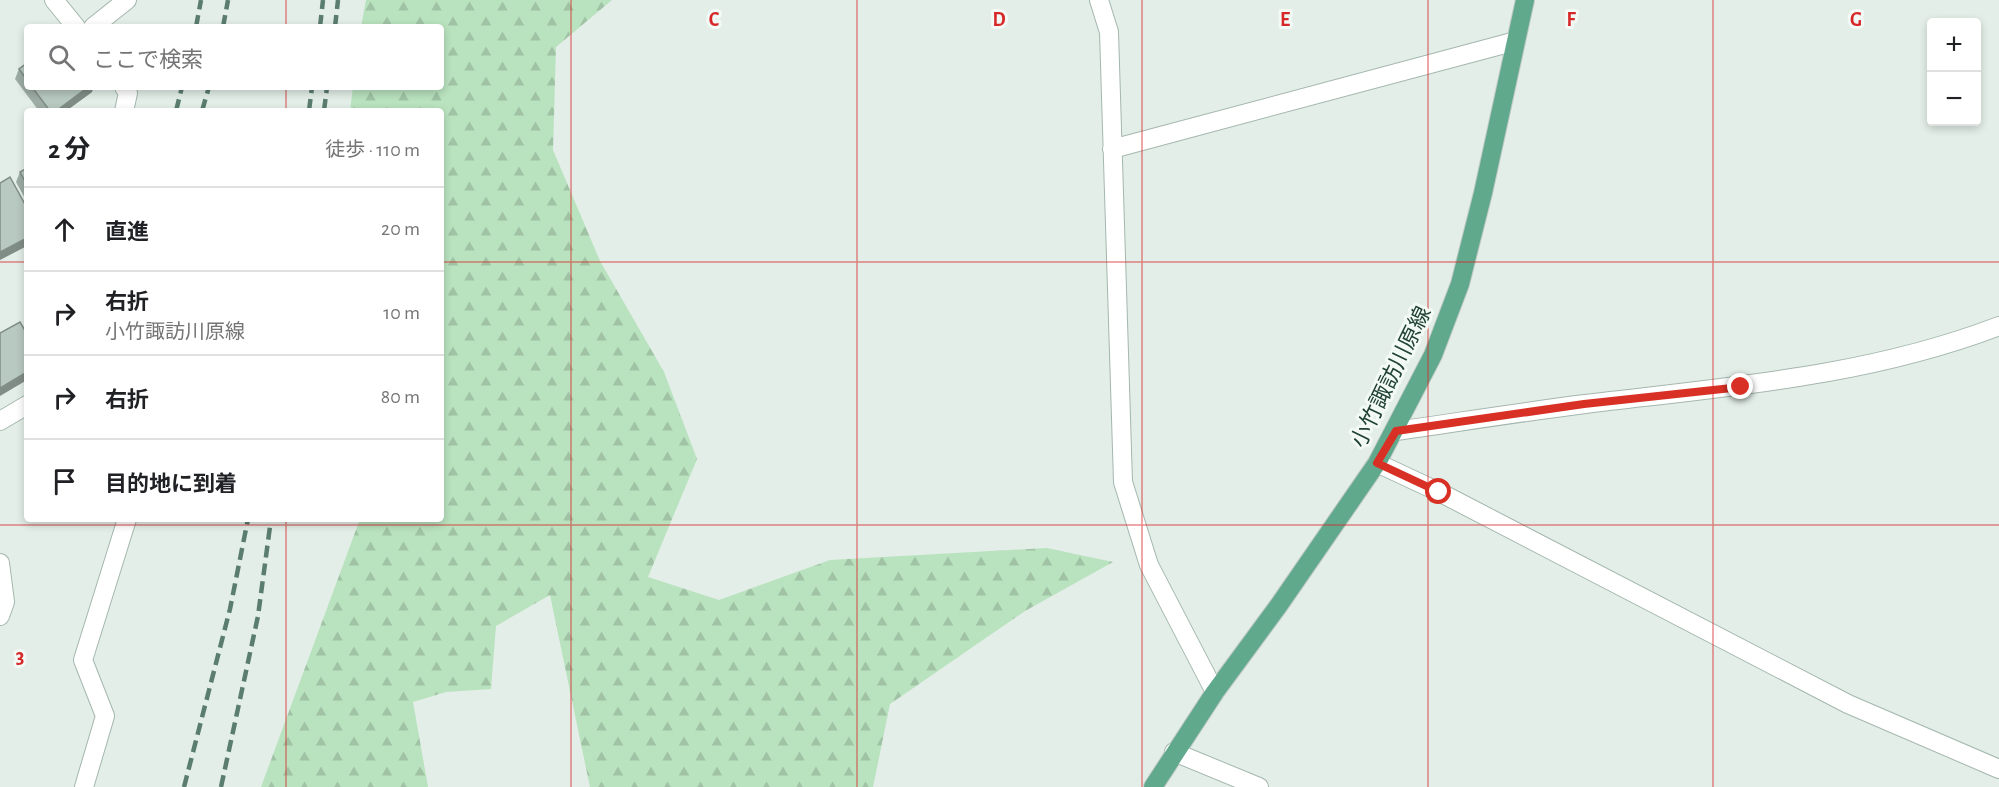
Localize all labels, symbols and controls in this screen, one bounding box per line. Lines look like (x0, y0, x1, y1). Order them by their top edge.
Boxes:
text: C (709, 10, 720, 30)
text: D (992, 10, 1006, 30)
text: E (1280, 10, 1290, 30)
text: F (1566, 10, 1576, 30)
text: G (1850, 10, 1862, 30)
map controls (1927, 18, 1981, 126)
button: + (1927, 18, 1981, 72)
search box (24, 24, 444, 90)
icon: search (45, 41, 78, 74)
text: ここで検索 (93, 49, 203, 71)
button: − (1927, 72, 1981, 126)
text: 2 分 (48, 137, 90, 163)
text: 徒歩 · 110 m (325, 140, 420, 160)
icon: ahead (48, 213, 81, 246)
text: 20 m (381, 219, 420, 239)
text: 直進 (105, 221, 149, 243)
text: 右折 (105, 291, 149, 313)
icon: right (48, 297, 81, 330)
text: 10 m (383, 303, 420, 323)
street label: 小竹諏訪川原線 (1346, 303, 1435, 451)
text: 小竹諏訪川原線 (105, 322, 245, 342)
route end (1727, 373, 1753, 399)
icon: right (48, 381, 81, 414)
text: 80 m (381, 387, 420, 407)
text: 右折 (105, 389, 149, 411)
icon: arrive (48, 465, 81, 498)
text: 目的地に到着 (105, 473, 237, 495)
route start (1425, 478, 1451, 504)
text: 3 (16, 647, 24, 667)

